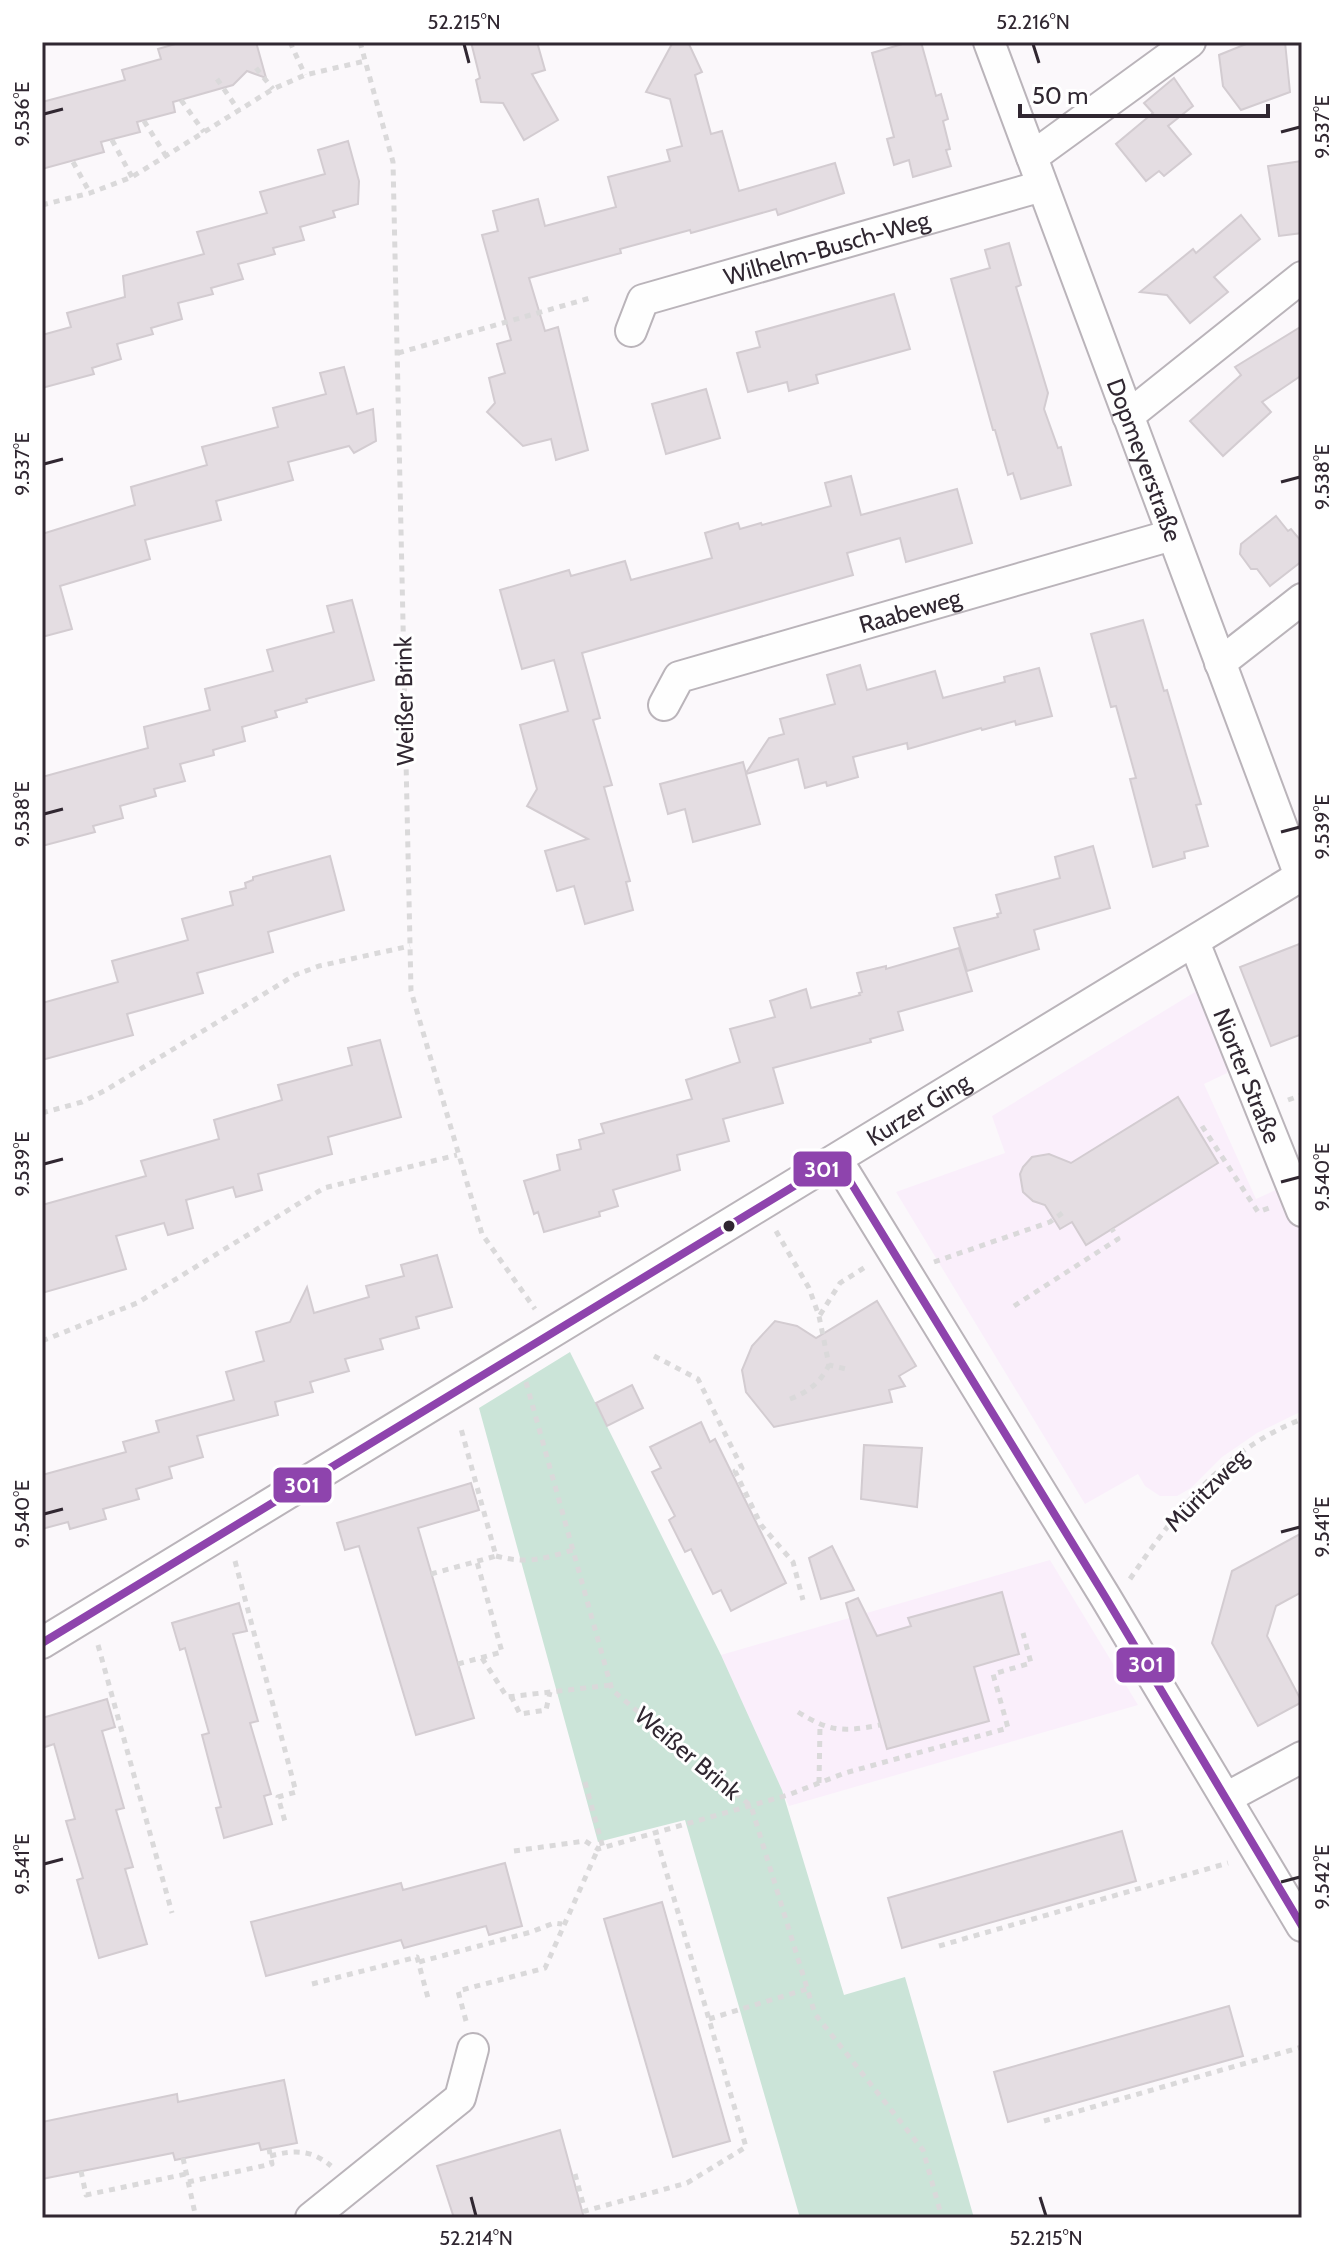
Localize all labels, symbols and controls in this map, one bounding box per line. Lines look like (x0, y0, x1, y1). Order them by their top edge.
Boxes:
text: 52.215°N (427, 10, 501, 34)
text: 52.216°N (996, 10, 1070, 34)
scale bar (1020, 68, 1268, 118)
text: 50 m (1032, 81, 1088, 110)
text: 9.536°E (10, 82, 34, 146)
text: 9.537°E (1310, 95, 1334, 159)
street label: Wilhelm-Busch-Weg (720, 204, 933, 291)
street label: Dopmeyerstraße (1101, 374, 1188, 545)
text: 9.537°E (10, 432, 34, 496)
text: 9.538°E (1310, 444, 1334, 510)
street label: Raabeweg (856, 582, 965, 639)
street label: Weißer Brink (388, 636, 420, 766)
text: 9.538°E (10, 781, 34, 847)
text: 9.539°E (1310, 795, 1334, 859)
street label: Niorter Straße (1208, 1004, 1288, 1147)
street label: Kurzer Ging (861, 1066, 976, 1152)
text: 9.539°E (10, 1132, 34, 1196)
text: 9.540°E (1310, 1143, 1334, 1211)
line badge: 301 (792, 1150, 853, 1188)
text: 301 (804, 1156, 840, 1183)
unlabelled marker (721, 1218, 737, 1234)
street label: Müritzweg (1158, 1442, 1254, 1538)
line badge: 301 (272, 1466, 333, 1504)
text: 301 (284, 1472, 320, 1499)
text: 9.540°E (10, 1480, 34, 1548)
text: 9.541°E (1310, 1497, 1334, 1557)
line badge: 301 (1115, 1646, 1176, 1684)
text: 301 (1128, 1651, 1164, 1678)
street label: Weißer Brink (629, 1700, 747, 1806)
text: 9.541°E (10, 1834, 34, 1894)
text: 9.542°E (1310, 1845, 1334, 1909)
text: 52.214°N (439, 2226, 513, 2250)
text: 52.215°N (1009, 2226, 1083, 2250)

